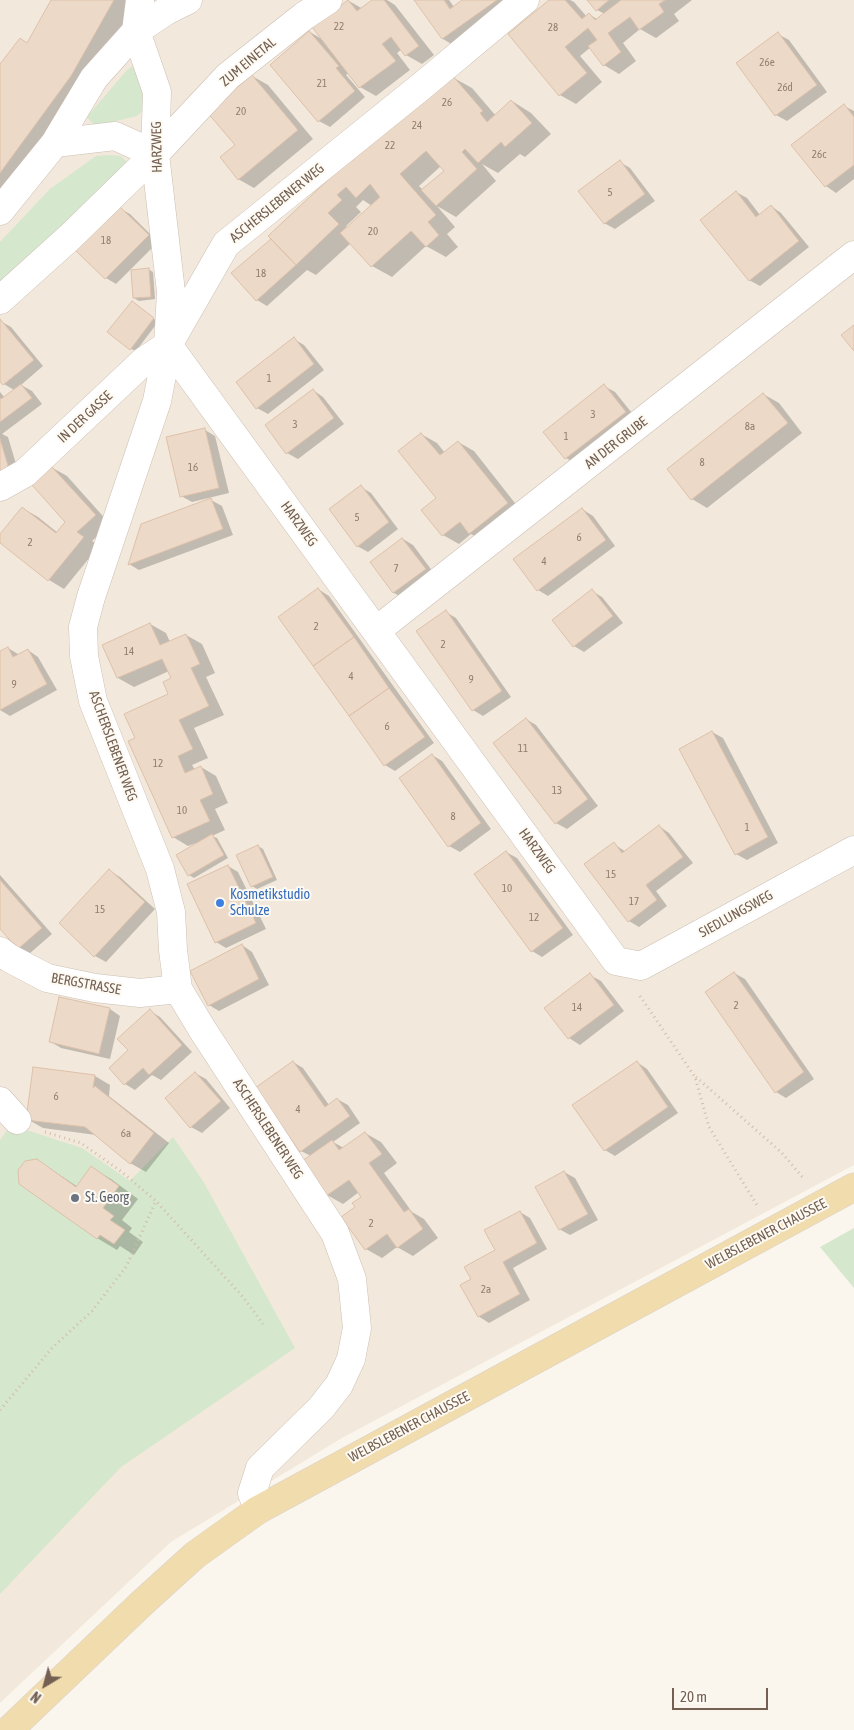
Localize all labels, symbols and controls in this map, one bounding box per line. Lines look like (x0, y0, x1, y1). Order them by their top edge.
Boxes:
house number: 22 (334, 20, 344, 34)
house number: 28 (548, 21, 558, 35)
street label: ZUM EINETAL (217, 34, 279, 90)
house number: 26e (759, 56, 775, 70)
house number: 21 (317, 77, 327, 91)
house number: 26d (777, 81, 793, 95)
house number: 26 (442, 96, 452, 110)
house number: 20 (236, 105, 246, 119)
house number: 24 (412, 119, 422, 133)
street label: HARZWEG (148, 121, 166, 173)
house number: 22 (385, 139, 395, 153)
house number: 26c (812, 148, 826, 162)
street label: ASCHERSLEBENER WEG (226, 160, 328, 246)
house number: 5 (607, 186, 613, 200)
house number: 20 (368, 225, 378, 239)
house number: 18 (101, 234, 111, 248)
house number: 18 (256, 267, 266, 281)
house number: 1 (266, 372, 272, 386)
street label: IN DER GASSE (54, 388, 116, 446)
house number: 3 (590, 408, 596, 422)
street label: AN DER GRUBE (581, 413, 651, 473)
house number: 3 (292, 418, 298, 432)
house number: 8a (745, 420, 755, 434)
house number: 1 (563, 430, 569, 444)
house number: 8 (699, 456, 705, 470)
house number: 16 (188, 461, 198, 475)
street label: HARZWEG (277, 498, 321, 550)
house number: 5 (354, 511, 360, 525)
house number: 6 (576, 531, 582, 545)
house number: 2 (27, 536, 33, 550)
house number: 4 (541, 555, 547, 569)
house number: 7 (393, 562, 399, 576)
house number: 2 (313, 620, 319, 634)
house number: 2 (440, 638, 446, 652)
house number: 14 (124, 645, 134, 659)
house number: 4 (348, 670, 354, 684)
house number: 9 (468, 673, 474, 687)
house number: 9 (11, 678, 17, 692)
street label: ASCHERSLEBENER WEG (85, 688, 141, 804)
house number: 6 (384, 720, 390, 734)
house number: 11 (518, 742, 528, 756)
house number: 12 (153, 757, 163, 771)
house number: 13 (552, 784, 562, 798)
house number: 10 (177, 804, 187, 818)
house number: 8 (450, 810, 456, 824)
house number: 1 (744, 821, 750, 835)
street label: HARZWEG (515, 825, 559, 877)
house number: 15 (606, 868, 616, 882)
house number: 10 (502, 882, 512, 896)
place label: Kosmetikstudio Schulze (230, 887, 310, 920)
street label: SIEDLUNGSWEG (696, 887, 776, 941)
house number: 17 (629, 895, 639, 909)
marker: Kosmetikstudio Schulze (214, 897, 226, 909)
house number: 15 (95, 903, 105, 917)
house number: 12 (529, 911, 539, 925)
street label: BERGSTRASSE (50, 970, 122, 998)
house number: 2 (733, 999, 739, 1013)
house number: 14 (572, 1001, 582, 1015)
street label: ASCHERSLEBENER WEG (229, 1075, 307, 1183)
house number: 6 (53, 1090, 59, 1104)
house number: 4 (295, 1103, 301, 1117)
house number: 6a (121, 1127, 131, 1141)
place label: St. Georg (85, 1190, 129, 1206)
marker: St. Georg (69, 1192, 81, 1204)
street label: WELBSLEBENER CHAUSSEE (703, 1195, 829, 1273)
house number: 2 (368, 1217, 374, 1231)
house number: 2a (481, 1283, 491, 1297)
street label: WELBSLEBENER CHAUSSEE (346, 1388, 472, 1466)
north arrow (20, 1660, 70, 1710)
scale bar (674, 1678, 770, 1710)
text: N (28, 1688, 44, 1706)
text: 20 m (680, 1688, 707, 1705)

